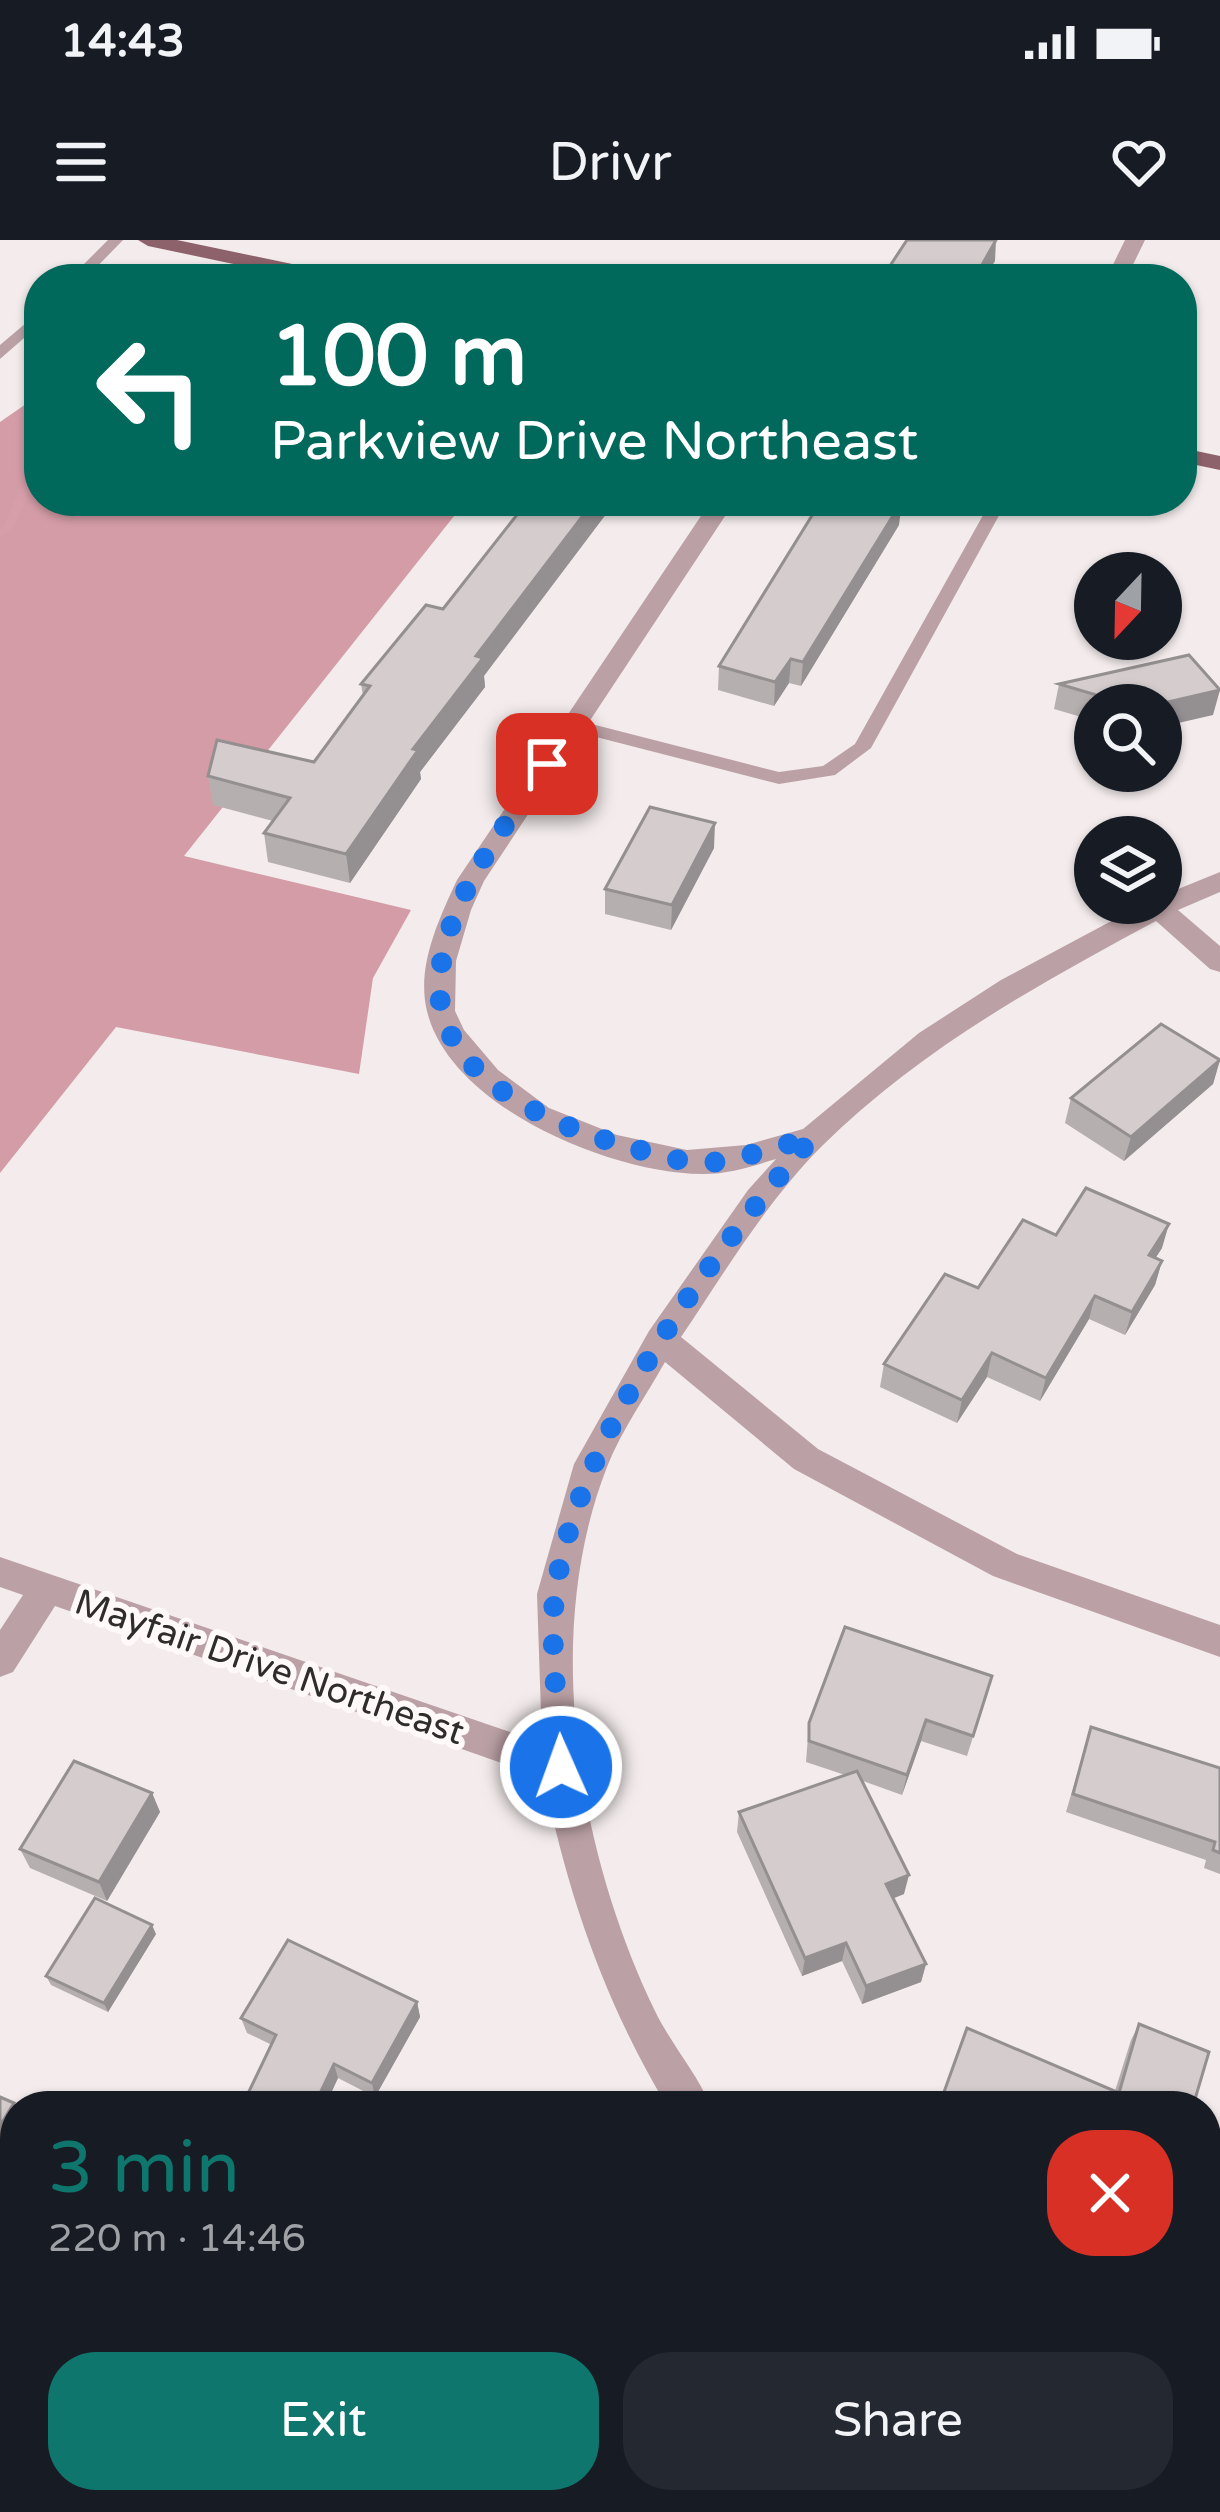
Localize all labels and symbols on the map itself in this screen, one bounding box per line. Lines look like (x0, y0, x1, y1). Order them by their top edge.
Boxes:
north arrow (1074, 552, 1182, 660)
pin (496, 713, 598, 815)
street label: Mayfair Drive Northeast (69, 1581, 470, 1754)
position arrow (498, 1704, 624, 1830)

